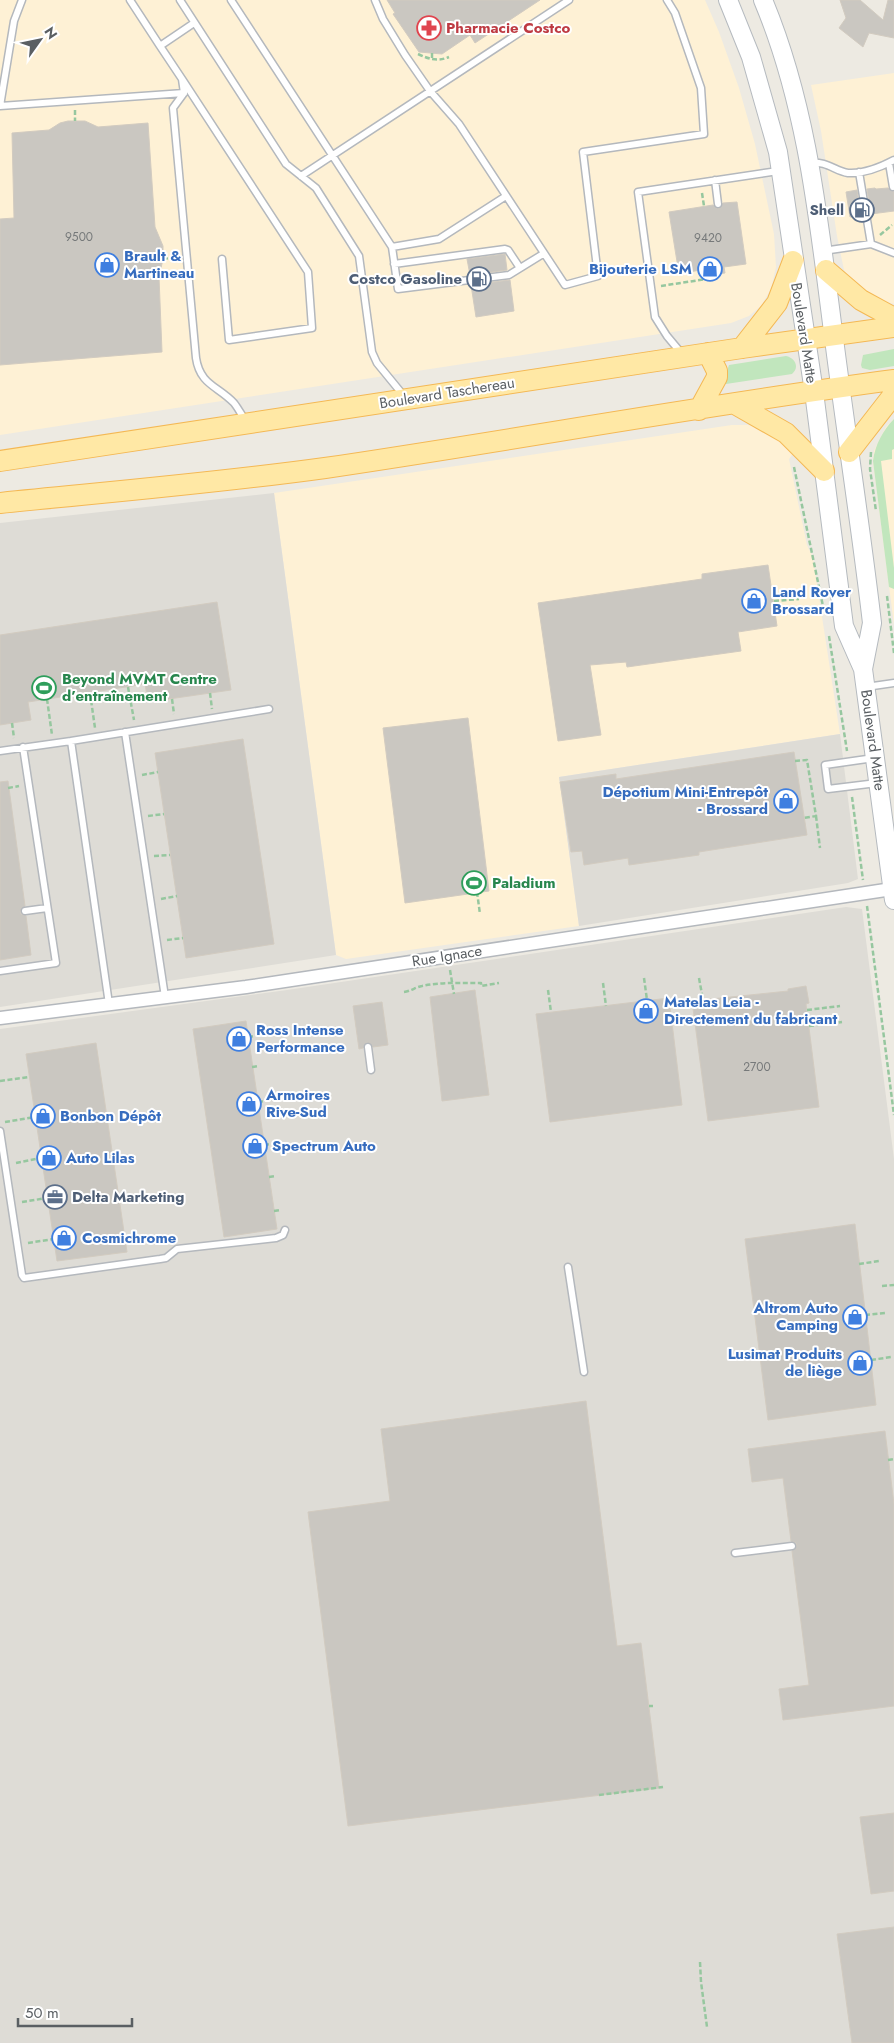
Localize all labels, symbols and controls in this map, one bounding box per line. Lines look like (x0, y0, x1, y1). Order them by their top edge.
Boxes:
north arrow (15, 15, 65, 65)
pharmacy icon: Pharmacie Costco (416, 15, 442, 41)
place label: Pharmacie Costco (446, 17, 571, 39)
text: N (39, 23, 62, 43)
fuel station icon: Shell (849, 197, 875, 223)
place label: Shell (809, 199, 844, 221)
house number: 9500 (65, 228, 93, 246)
house number: 9420 (694, 229, 722, 247)
place label: Brault & Martineau (124, 245, 194, 284)
shop icon: Brault & Martineau (94, 252, 120, 278)
shop icon: Bijouterie LSM (697, 256, 723, 282)
place label: Bijouterie LSM (589, 258, 692, 280)
fuel station icon: Costco Gasoline (466, 266, 492, 292)
place label: Costco Gasoline (349, 268, 462, 290)
street label: Boulevard Matte (785, 281, 823, 385)
street label: Boulevard Taschereau (378, 371, 516, 415)
place label: Land Rover Brossard (772, 581, 852, 620)
shop icon: Land Rover Brossard (741, 588, 767, 614)
place label: Beyond MVMT Centre d’entraînement (62, 668, 217, 707)
sports icon: Beyond MVMT Centre d’entraînement (31, 675, 57, 701)
street label: Boulevard Matte (855, 688, 891, 792)
place label: Dépotium Mini-Entrepôt - Brossard (603, 781, 768, 820)
shop icon: Dépotium Mini-Entrepôt - Brossard (773, 788, 799, 814)
sports icon: Paladium (461, 870, 487, 896)
place label: Paladium (492, 872, 555, 894)
street label: Rue Ignace (410, 940, 484, 972)
place label: Matelas Leia - Directement du fabricant (664, 991, 838, 1030)
shop icon: Matelas Leia - Directement du fabricant (633, 998, 659, 1024)
place label: Ross Intense Performance (256, 1019, 345, 1058)
shop icon: Ross Intense Performance (226, 1026, 252, 1052)
house number: 2700 (743, 1058, 771, 1076)
place label: Armoires Rive-Sud (265, 1084, 330, 1123)
shop icon: Armoires Rive-Sud (236, 1091, 262, 1117)
shop icon: Bonbon Dépôt (30, 1103, 56, 1129)
place label: Bonbon Dépôt (60, 1105, 161, 1127)
shop icon: Spectrum Auto (242, 1133, 268, 1159)
place label: Spectrum Auto (272, 1135, 376, 1157)
shop icon: Auto Lilas (36, 1145, 62, 1171)
place label: Auto Lilas (65, 1147, 135, 1169)
office icon: Delta Marketing (42, 1184, 68, 1210)
place label: Delta Marketing (72, 1186, 184, 1208)
shop icon: Cosmichrome (51, 1225, 77, 1251)
place label: Cosmichrome (82, 1227, 177, 1249)
place label: Altrom Auto Camping (753, 1297, 838, 1336)
shop icon: Altrom Auto Camping (842, 1304, 868, 1330)
place label: Lusimat Produits de liège (728, 1343, 842, 1382)
shop icon: Lusimat Produits de liège (847, 1350, 873, 1376)
scale bar (18, 1996, 131, 2028)
text: 50 m (25, 2002, 59, 2024)

